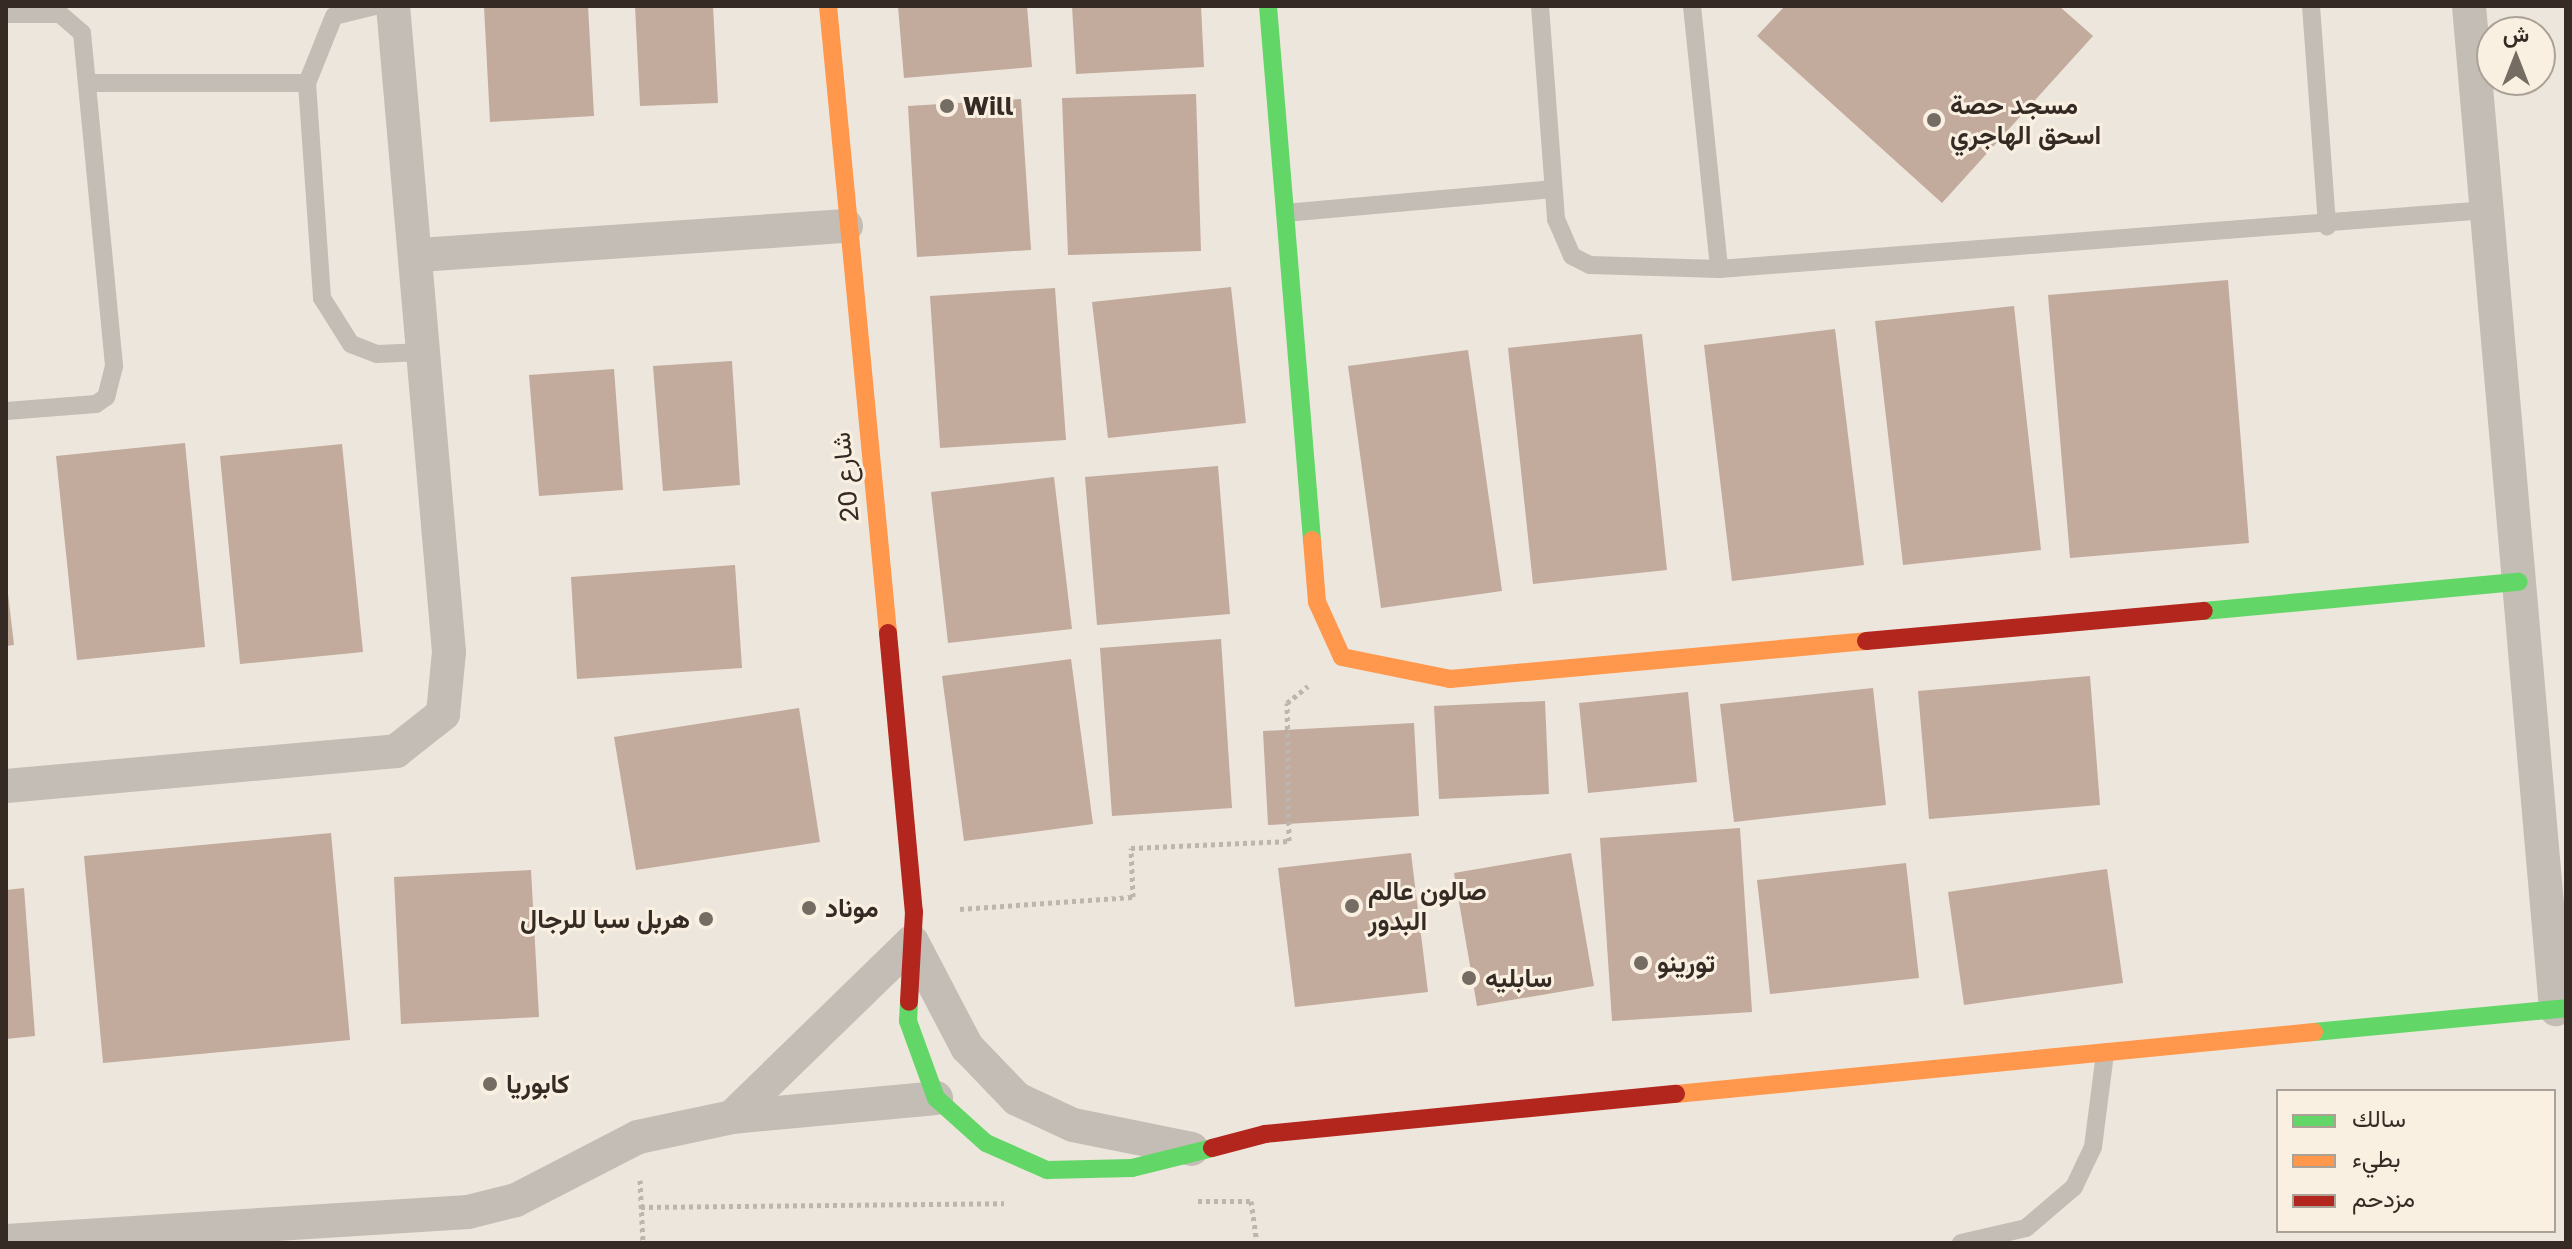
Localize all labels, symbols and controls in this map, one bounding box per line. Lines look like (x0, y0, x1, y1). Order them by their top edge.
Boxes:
north arrow (2476, 16, 2556, 96)
text: ش (2503, 20, 2529, 47)
place label: مسجد حصة اسحق الهاجري (1950, 89, 2101, 150)
place label: Will (963, 90, 1014, 122)
marker: Will (938, 97, 956, 115)
marker: مسجد حصة اسحق الهاجري (1925, 111, 1943, 129)
street label: شارع 20 (825, 431, 865, 523)
place label: صالون عالم البدور (1368, 875, 1487, 936)
place label: موناد (825, 892, 879, 924)
marker: صالون عالم البدور (1343, 897, 1361, 915)
marker: موناد (800, 899, 818, 917)
place label: هربل سبا للرجال (520, 903, 690, 935)
marker: هربل سبا للرجال (697, 910, 715, 928)
place label: تورينو (1657, 947, 1715, 979)
marker: تورينو (1632, 954, 1650, 972)
place label: سابليه (1485, 962, 1552, 994)
marker: سابليه (1460, 969, 1478, 987)
place label: كابوريا (506, 1068, 570, 1100)
marker: كابوريا (481, 1075, 499, 1093)
legend (2276, 1089, 2556, 1233)
text: سالك (2352, 1103, 2406, 1132)
text: بطيء (2352, 1143, 2401, 1172)
text: مزدحم (2352, 1183, 2415, 1212)

